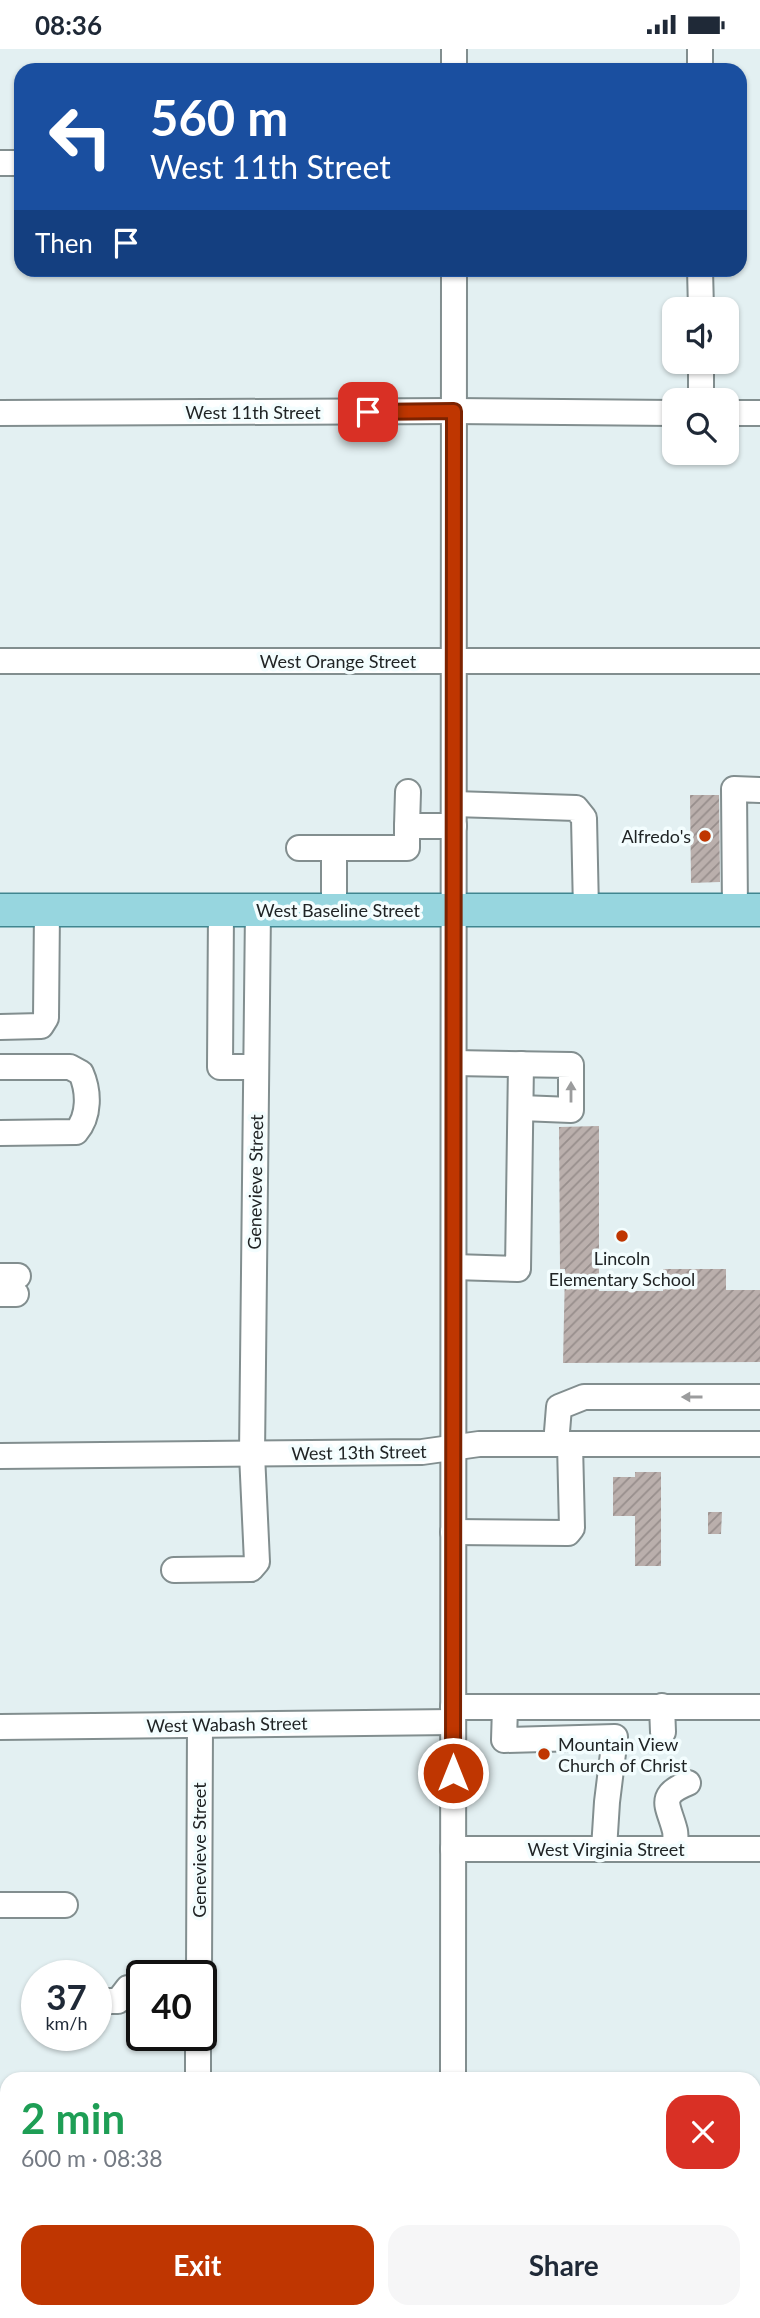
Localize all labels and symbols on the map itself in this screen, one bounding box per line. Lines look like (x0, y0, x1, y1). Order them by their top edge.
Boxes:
pin (338, 382, 398, 442)
street label: West 11th Street (185, 401, 321, 423)
street label: West Orange Street (260, 650, 417, 672)
place label: Alfredo's (621, 825, 691, 847)
marker: Alfredo's (697, 828, 713, 844)
street label: West Baseline Street (256, 899, 420, 921)
one-way arrow (565, 1081, 577, 1103)
street label: Genevieve Street (243, 1114, 267, 1250)
marker: Lincoln Elementary School (614, 1228, 630, 1244)
place label: Lincoln Elementary School (549, 1247, 695, 1290)
one-way arrow (681, 1391, 703, 1403)
street label: West 13th Street (291, 1440, 427, 1464)
street label: West Wabash Street (146, 1712, 308, 1736)
place label: Mountain View Church of Christ (558, 1733, 688, 1776)
position arrow (416, 1736, 490, 1810)
marker: Mountain View Church of Christ (536, 1746, 552, 1762)
street label: Genevieve Street (188, 1782, 210, 1918)
street label: West Virginia Street (527, 1838, 685, 1860)
speed limit sign: 40 (126, 1960, 217, 2051)

